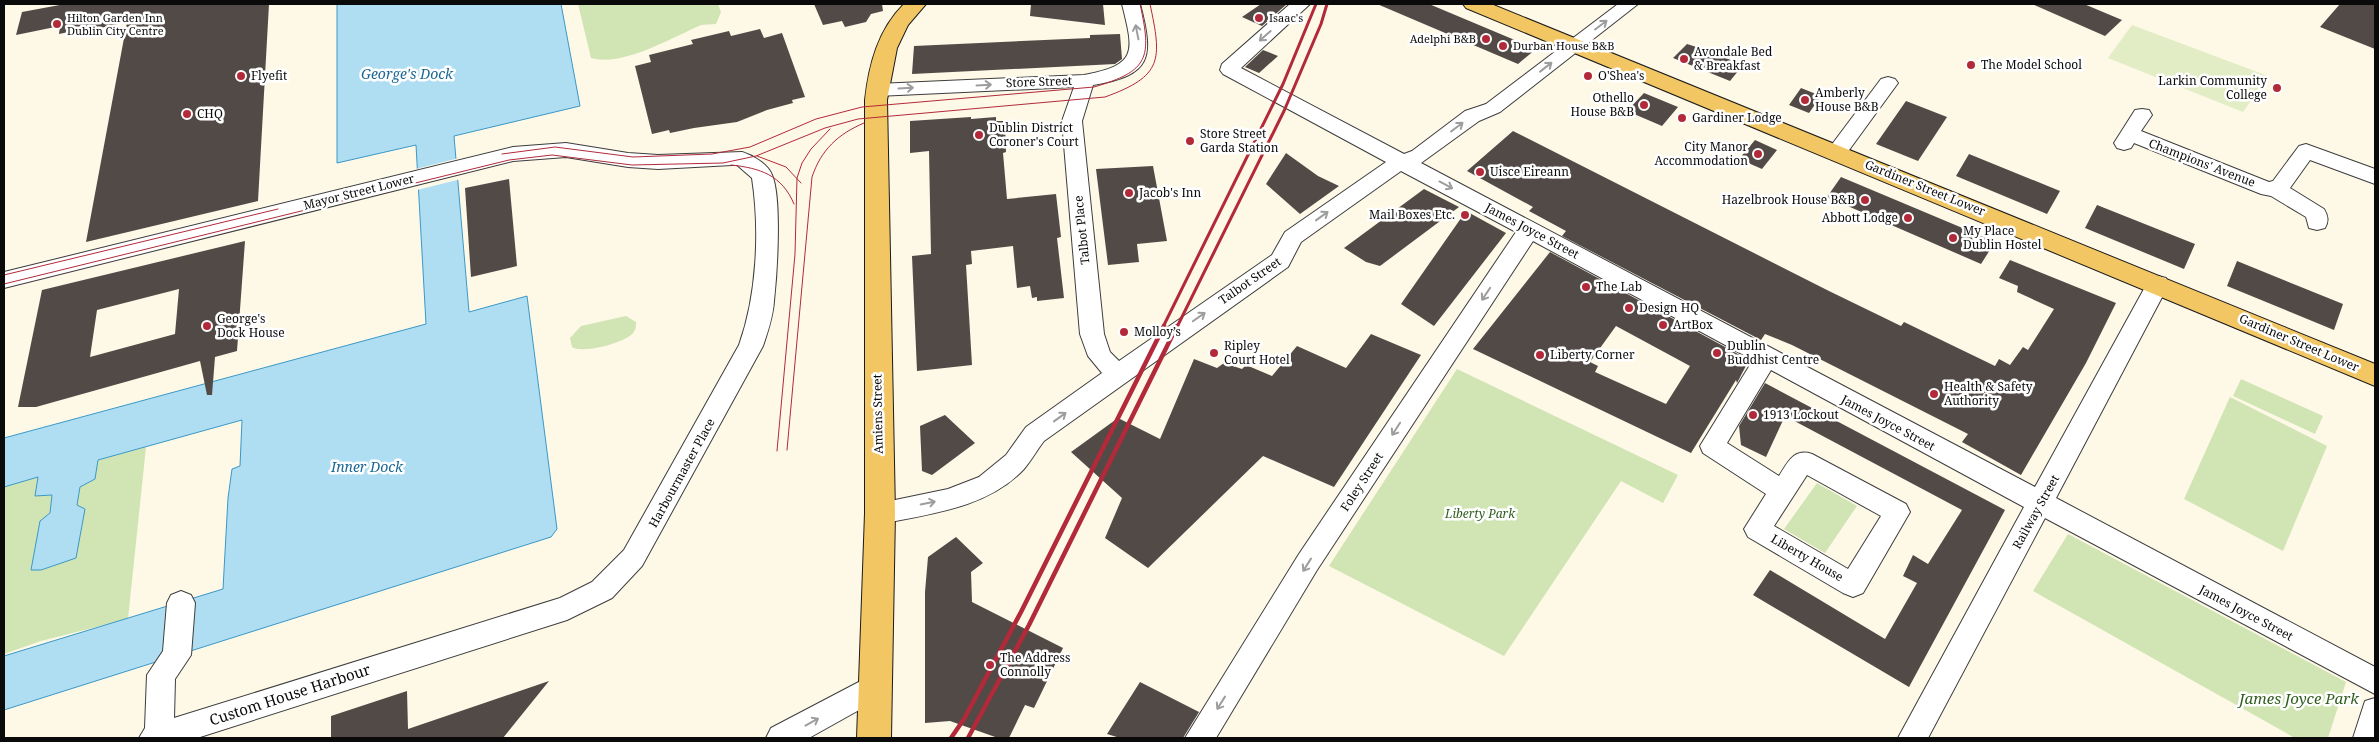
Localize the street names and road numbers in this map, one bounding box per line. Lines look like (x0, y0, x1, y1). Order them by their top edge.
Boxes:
street label: Store Street (1006, 72, 1072, 91)
street label: Champions' Avenue (2146, 134, 2258, 191)
street label: Gardiner Street Lower (1862, 156, 1988, 220)
street label: Mayor Street Lower (302, 169, 416, 214)
street label: Talbot Place (1069, 195, 1094, 265)
street label: James Joyce Street (1481, 198, 1582, 262)
street label: Talbot Street (1215, 253, 1284, 308)
street label: Gardiner Street Lower (2237, 310, 2362, 376)
street label: Amiens Street (868, 374, 887, 454)
street label: James Joyce Street (1837, 390, 1938, 454)
street label: Harbourmaster Place (644, 415, 719, 530)
street label: Foley Street (1336, 449, 1387, 514)
street label: Railway Street (2008, 472, 2063, 552)
street label: Liberty House (1768, 530, 1846, 585)
street label: James Joyce Street (2195, 580, 2296, 644)
street label: Custom House Harbour (207, 659, 373, 730)

